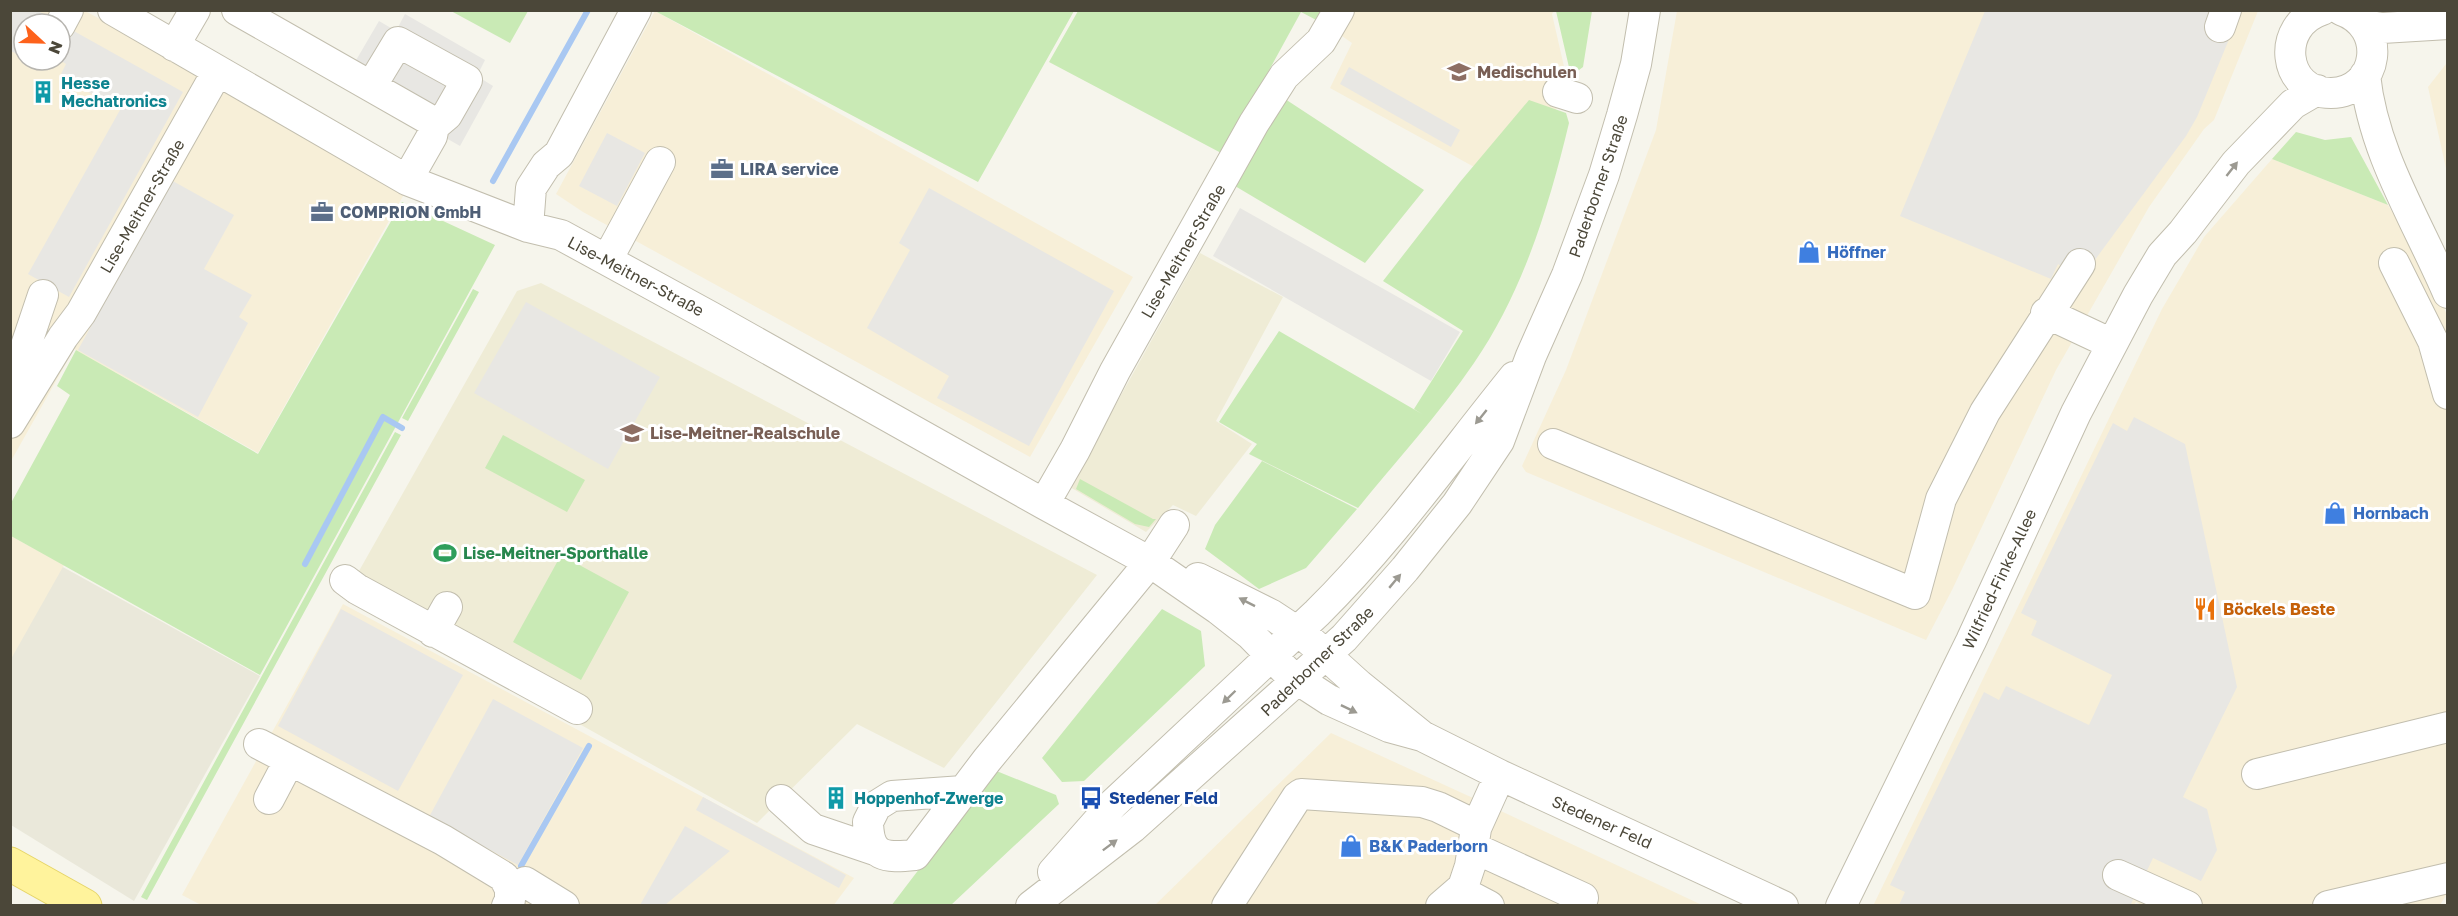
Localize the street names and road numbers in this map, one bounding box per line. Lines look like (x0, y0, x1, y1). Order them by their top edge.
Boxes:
street label: Paderborner Straße (1564, 112, 1632, 260)
street label: Lise-Meitner-Straße (95, 135, 189, 277)
street label: Lise-Meitner-Straße (1136, 180, 1230, 322)
street label: Lise-Meitner-Straße (564, 232, 708, 320)
street label: Wilfried-Finke-Allee (1958, 506, 2040, 652)
street label: Paderborner Straße (1256, 602, 1378, 720)
street label: Stedener Feld (1549, 791, 1655, 853)

